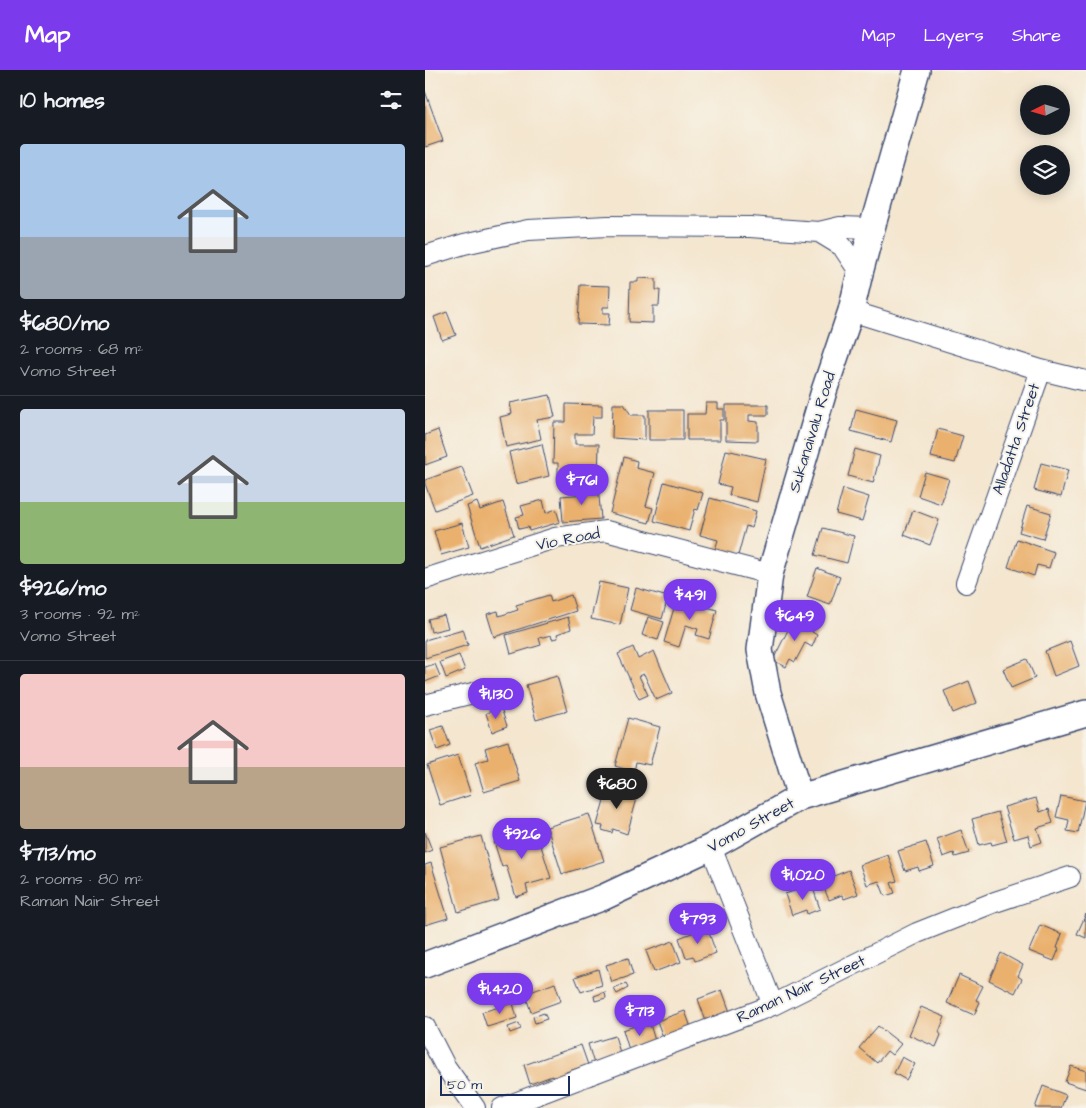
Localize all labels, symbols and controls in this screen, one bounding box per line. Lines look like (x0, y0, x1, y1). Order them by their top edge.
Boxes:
text: Map (25, 18, 70, 52)
text: Map (861, 23, 895, 48)
text: Layers (923, 23, 984, 48)
text: Share (1012, 23, 1061, 48)
north arrow (1020, 85, 1070, 135)
map controls (1020, 85, 1070, 195)
text: 10 homes (20, 86, 105, 115)
icon: filters (377, 86, 405, 114)
button: layers (1020, 145, 1070, 195)
icon: home (168, 176, 258, 266)
text: $680/mo (20, 309, 109, 338)
text: 2 rooms · 68 m² (20, 338, 143, 360)
text: Vomo Street (20, 360, 116, 382)
street label: Sukanaivalu Road (783, 369, 841, 495)
street label: Alladatta Street (987, 380, 1046, 498)
icon: home (168, 442, 258, 532)
pin: $761 (552, 464, 612, 506)
text: $761 (567, 469, 597, 491)
street label: Vio Road (534, 522, 602, 556)
text: $926/mo (20, 574, 107, 603)
pin: $491 (660, 578, 720, 621)
text: $491 (675, 584, 705, 606)
pin: $649 (765, 600, 825, 642)
text: 3 rooms · 92 m² (20, 603, 140, 625)
text: $649 (776, 605, 814, 627)
text: Vomo Street (20, 625, 116, 647)
pin: $1,130 (455, 678, 537, 720)
text: $1,130 (479, 683, 513, 705)
icon: home (168, 707, 258, 797)
pin: $680 (587, 768, 647, 810)
text: $680 (597, 773, 637, 795)
street label: Vomo Street (704, 792, 799, 858)
pin: $926 (492, 818, 552, 860)
text: $926 (503, 823, 541, 845)
text: $713/mo (20, 839, 96, 868)
pin: $1,020 (762, 858, 844, 901)
text: $1,020 (781, 864, 825, 886)
text: 2 rooms · 80 m² (20, 868, 143, 890)
text: Raman Nair Street (20, 890, 160, 912)
pin: $793 (668, 902, 728, 945)
text: $793 (680, 908, 716, 930)
street label: Raman Nair Street (733, 949, 869, 1028)
pin: $1,420 (459, 972, 541, 1015)
text: $1,420 (478, 978, 522, 1000)
pin: $713 (610, 994, 670, 1037)
text: $713 (626, 1000, 654, 1022)
scale bar (440, 1073, 570, 1096)
text: 50 m (447, 1075, 482, 1095)

